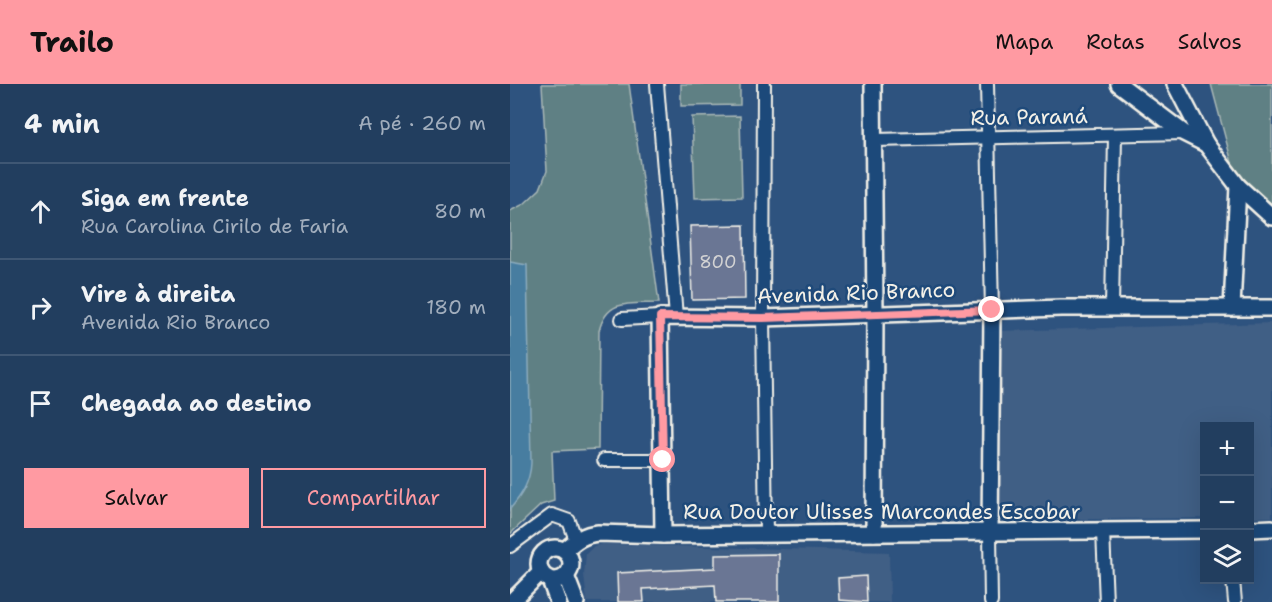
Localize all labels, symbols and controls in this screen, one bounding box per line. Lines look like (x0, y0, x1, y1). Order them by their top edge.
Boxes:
text: Trailo (30, 23, 114, 61)
text: Mapa (995, 28, 1053, 56)
text: Rotas (1086, 28, 1145, 56)
text: Salvos (1178, 28, 1242, 56)
street label: Rua Paraná (970, 102, 1088, 132)
text: 4 min (24, 106, 100, 141)
text: A pé · 260 m (358, 110, 486, 136)
text: Siga em frente (81, 184, 249, 213)
icon: ahead (24, 195, 57, 228)
text: 80 m (434, 198, 486, 224)
text: Rua Carolina Cirilo de Faria (81, 213, 348, 239)
house number: 800 (699, 250, 737, 274)
street label: Avenida Rio Branco (756, 276, 956, 310)
text: Vire à direita (81, 280, 235, 309)
icon: right (24, 291, 57, 324)
text: 180 m (426, 294, 486, 320)
route end (978, 296, 1004, 322)
text: Avenida Rio Branco (81, 309, 270, 335)
icon: arrive (24, 387, 57, 420)
text: Chegada ao destino (81, 389, 312, 418)
map controls (1200, 422, 1254, 584)
button: + (1200, 422, 1254, 476)
route start (649, 446, 675, 472)
button: Salvar (24, 468, 249, 528)
button: Compartilhar (261, 468, 486, 528)
button: − (1200, 476, 1254, 530)
street label: Rua Doutor Ulisses Marcondes Escobar (683, 498, 1081, 526)
button: layers (1200, 530, 1254, 584)

